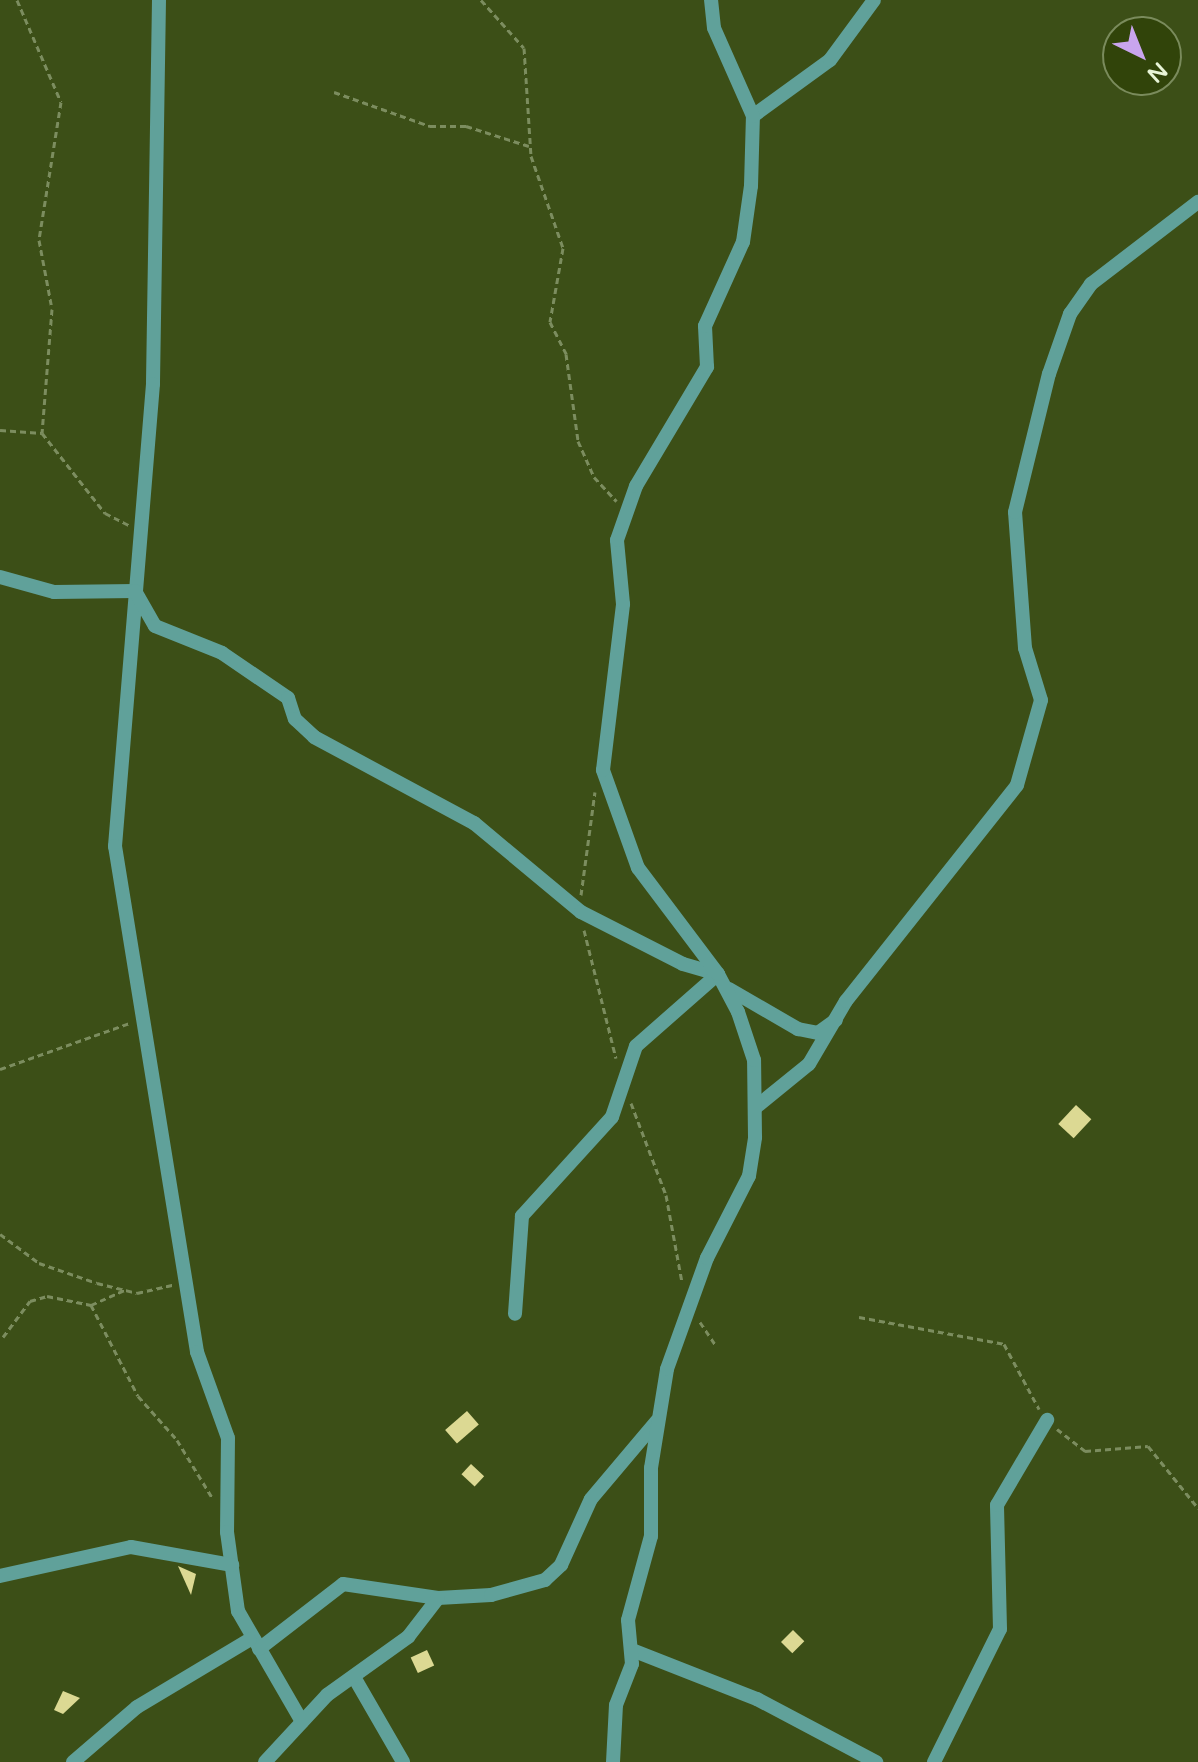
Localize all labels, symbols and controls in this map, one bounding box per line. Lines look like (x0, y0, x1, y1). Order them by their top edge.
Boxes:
north arrow (1102, 16, 1182, 96)
text: N (1142, 57, 1172, 88)

